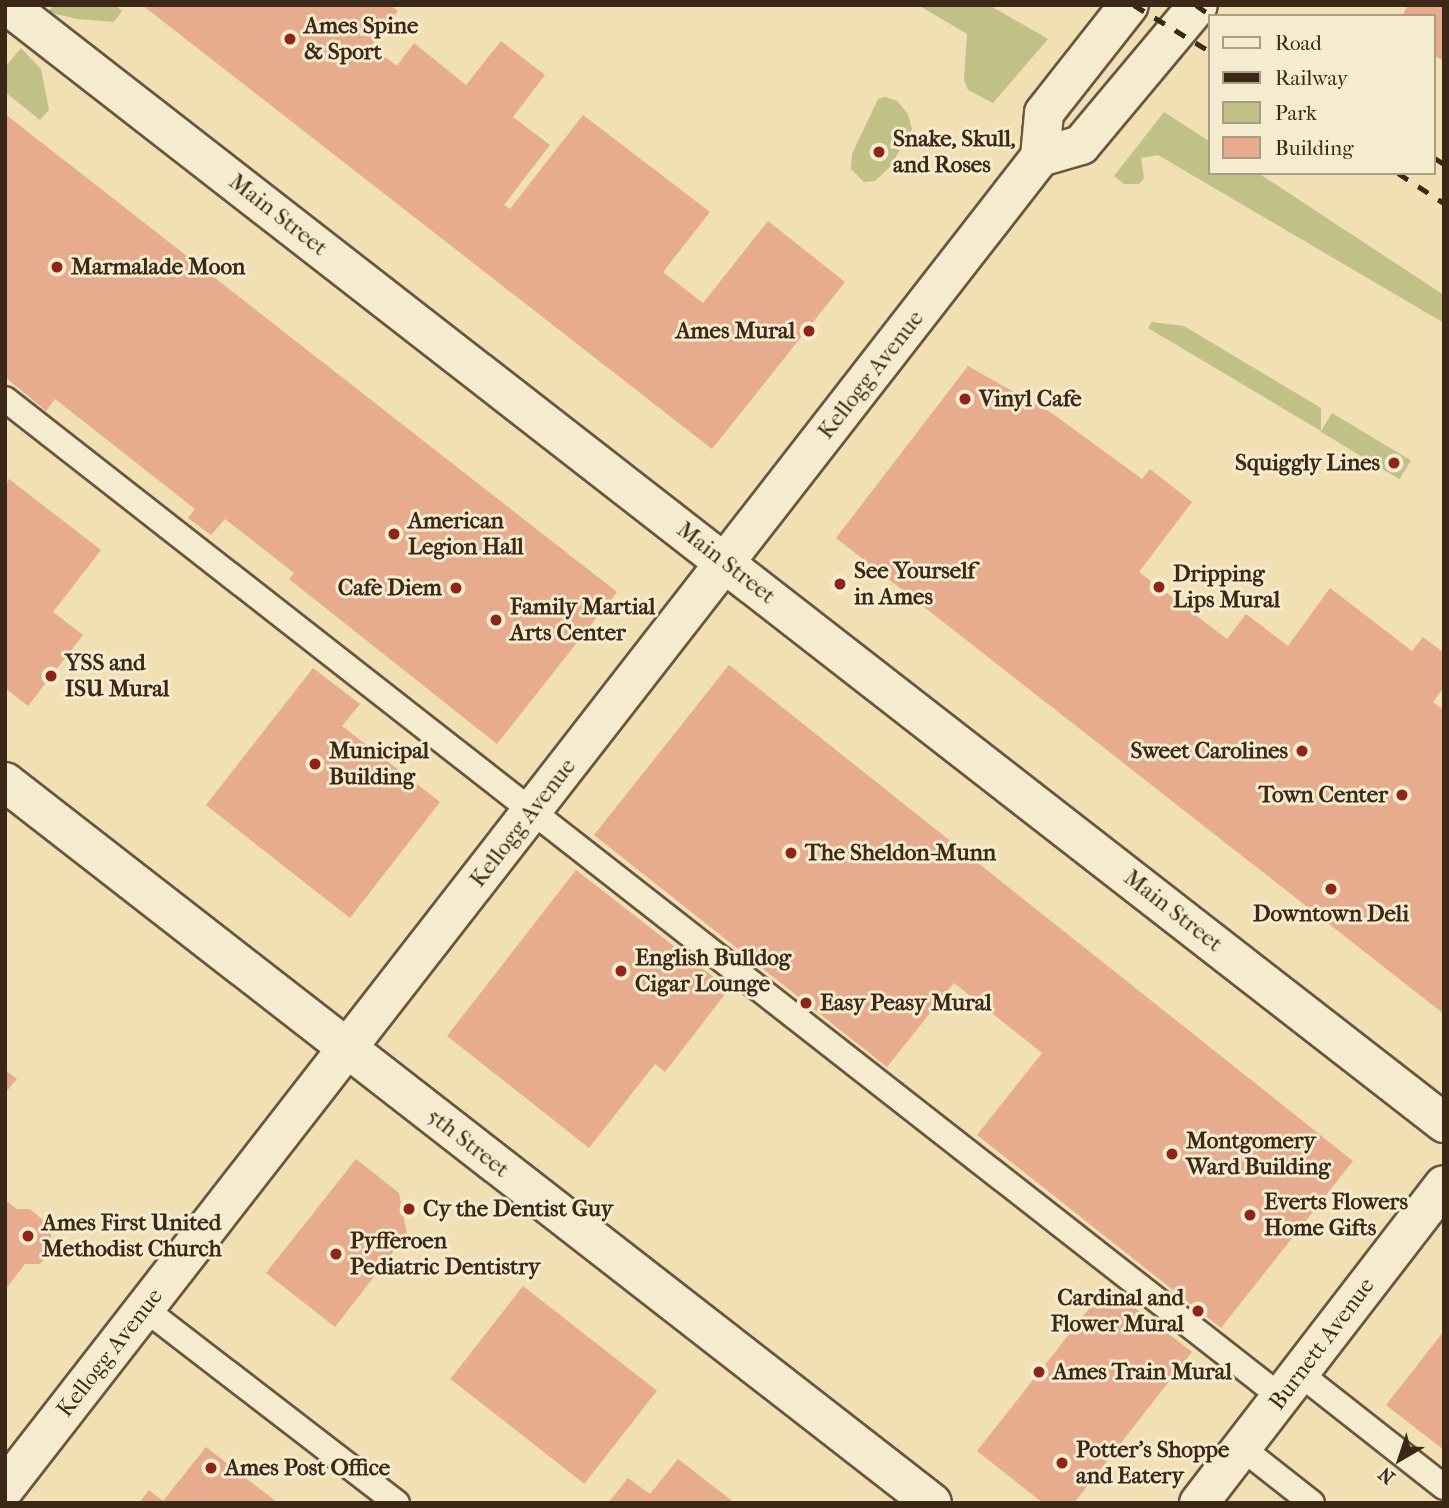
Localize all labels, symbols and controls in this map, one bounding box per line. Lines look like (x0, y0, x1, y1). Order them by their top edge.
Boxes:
place label: Ames Spine & Sport (304, 12, 418, 66)
legend (1208, 14, 1435, 175)
marker: Ames Spine & Sport (282, 31, 298, 47)
text: Road (1275, 31, 1322, 55)
text: Railway (1275, 66, 1348, 90)
text: Park (1275, 101, 1317, 125)
place label: Snake, Skull, and Roses (893, 125, 1016, 179)
text: Building (1275, 136, 1353, 160)
marker: Snake, Skull, and Roses (871, 144, 887, 160)
street label: Main Street (223, 168, 333, 262)
place label: Marmalade Moon (71, 253, 245, 281)
marker: Marmalade Moon (49, 259, 65, 275)
street label: Kellogg Avenue (812, 305, 930, 445)
place label: Ames Mural (676, 317, 795, 345)
marker: Ames Mural (801, 323, 817, 339)
place label: Vinyl Cafe (979, 385, 1082, 413)
marker: Vinyl Cafe (957, 391, 973, 407)
place label: Squiggly Lines (1235, 449, 1380, 477)
marker: Squiggly Lines (1386, 455, 1402, 471)
place label: American Legion Hall (408, 507, 524, 561)
street label: Main Street (671, 516, 781, 610)
marker: American Legion Hall (386, 526, 402, 542)
place label: See Yourself in Ames (854, 557, 975, 611)
place label: Dripping Lips Mural (1173, 560, 1280, 614)
place label: Cafe Diem (338, 574, 442, 602)
marker: See Yourself in Ames (832, 576, 848, 592)
marker: Dripping Lips Mural (1151, 579, 1167, 595)
marker: Cafe Diem (448, 580, 464, 596)
place label: Family Martial Arts Center (510, 593, 655, 647)
marker: Family Martial Arts Center (488, 612, 504, 628)
place label: YSS and ISU Mural (65, 649, 169, 703)
marker: YSS and ISU Mural (43, 668, 59, 684)
place label: Municipal Building (329, 737, 429, 791)
place label: Sweet Carolines (1130, 737, 1288, 765)
marker: Sweet Carolines (1294, 743, 1310, 759)
street label: Kellogg Avenue (464, 753, 582, 893)
marker: Municipal Building (307, 756, 323, 772)
place label: Town Center (1259, 781, 1388, 809)
marker: Town Center (1394, 787, 1410, 803)
place label: The Sheldon-Munn (805, 839, 996, 867)
marker: The Sheldon-Munn (783, 845, 799, 861)
street label: Main Street (1118, 864, 1228, 958)
marker: Downtown Deli (1323, 881, 1339, 897)
place label: Downtown Deli (1253, 900, 1409, 928)
place label: English Bulldog Cigar Lounge (635, 944, 791, 998)
marker: English Bulldog Cigar Lounge (613, 963, 629, 979)
place label: Easy Peasy Mural (820, 989, 992, 1017)
marker: Easy Peasy Mural (798, 995, 814, 1011)
street label: 5th Street (421, 1102, 515, 1184)
place label: Montgomery Ward Building (1186, 1127, 1331, 1181)
marker: Montgomery Ward Building (1164, 1146, 1180, 1162)
place label: Everts Flowers Home Gifts (1264, 1188, 1408, 1242)
place label: Cy the Dentist Guy (423, 1195, 613, 1223)
marker: Cy the Dentist Guy (401, 1201, 417, 1217)
marker: Everts Flowers Home Gifts (1242, 1207, 1258, 1223)
place label: Ames First United Methodist Church (42, 1209, 222, 1263)
place label: Pyfferoen Pediatric Dentistry (350, 1227, 540, 1281)
marker: Ames First United Methodist Church (20, 1228, 36, 1244)
marker: Pyfferoen Pediatric Dentistry (328, 1246, 344, 1262)
street label: Burnett Avenue (1263, 1273, 1381, 1415)
street label: Kellogg Avenue (51, 1283, 169, 1423)
place label: Cardinal and Flower Mural (1051, 1284, 1184, 1338)
marker: Cardinal and Flower Mural (1190, 1303, 1206, 1319)
place label: Ames Train Mural (1053, 1358, 1232, 1386)
marker: Ames Train Mural (1031, 1364, 1047, 1380)
north arrow (1365, 1424, 1435, 1494)
place label: Potter's Shoppe and Eatery (1076, 1436, 1229, 1490)
place label: Ames Post Office (225, 1454, 390, 1482)
marker: Potter's Shoppe and Eatery (1054, 1455, 1070, 1471)
marker: Ames Post Office (203, 1460, 219, 1476)
text: N (1374, 1462, 1399, 1488)

